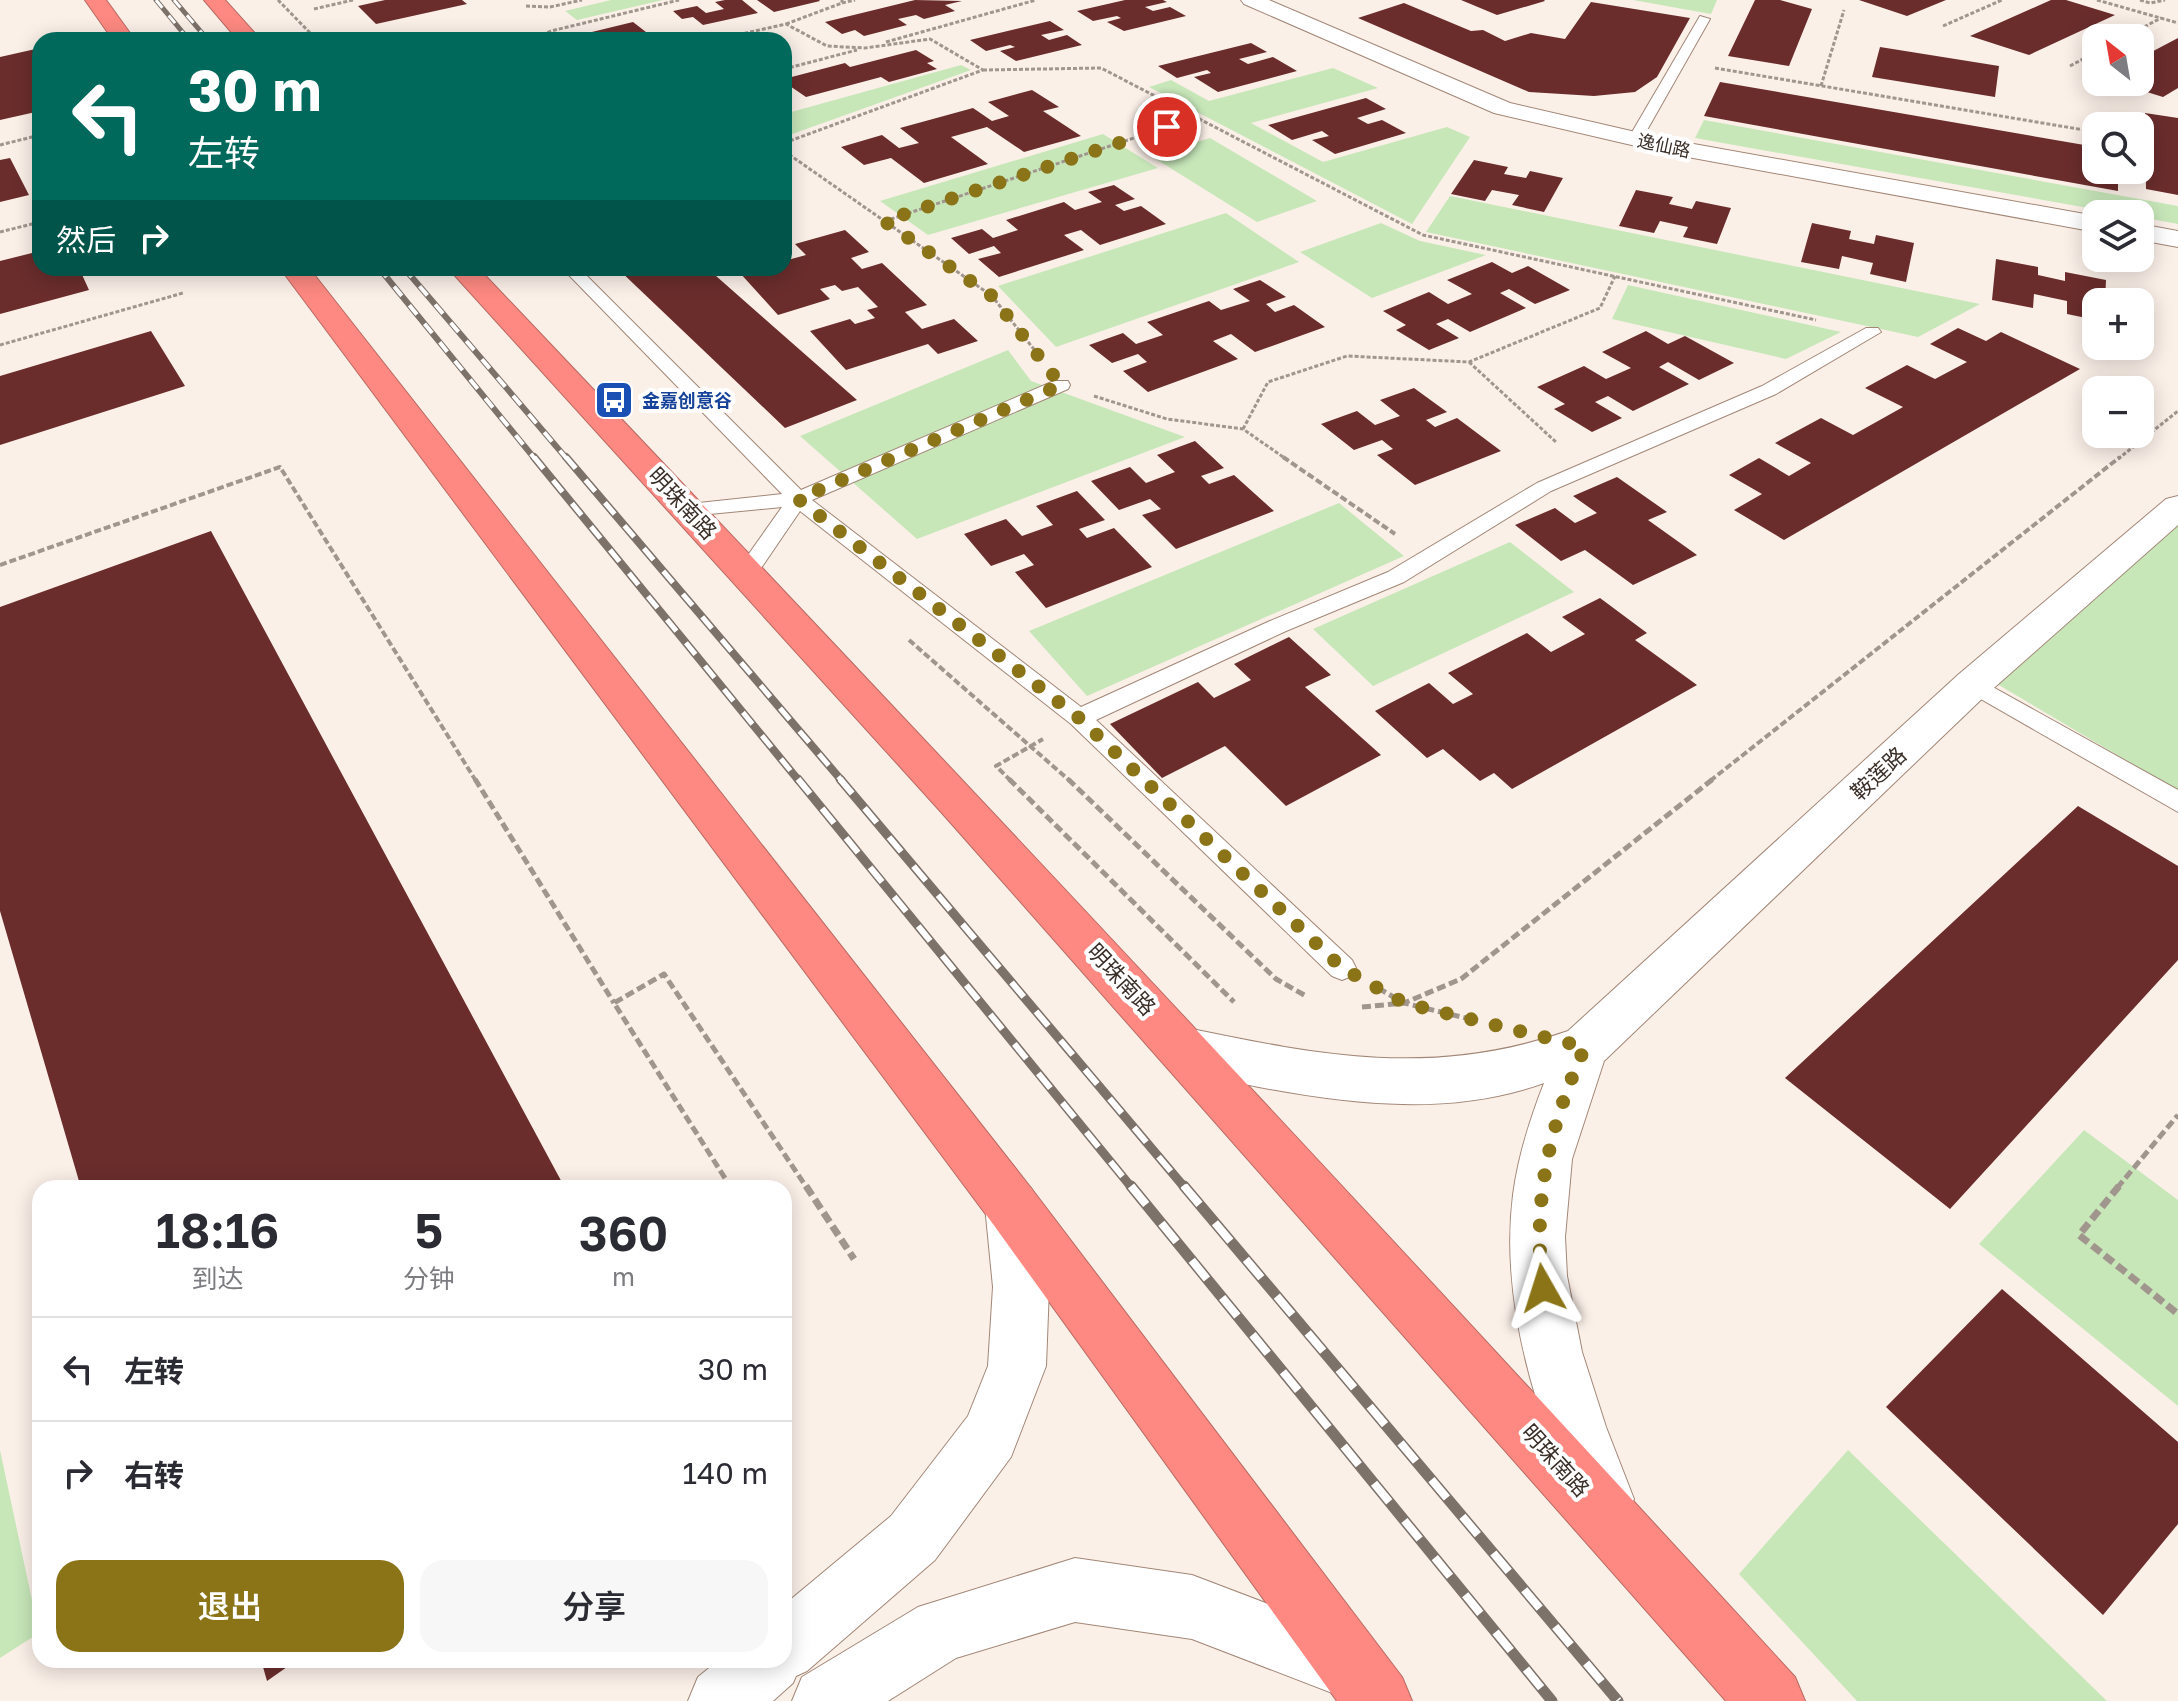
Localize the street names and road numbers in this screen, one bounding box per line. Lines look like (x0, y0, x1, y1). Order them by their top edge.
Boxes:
street label: 逸仙路 (1635, 129, 1693, 161)
street label: 明珠南路 (643, 462, 723, 544)
street label: 鞍莲路 (1845, 741, 1911, 805)
street label: 明珠南路 (1082, 938, 1162, 1020)
street label: 明珠南路 (1517, 1418, 1595, 1502)

